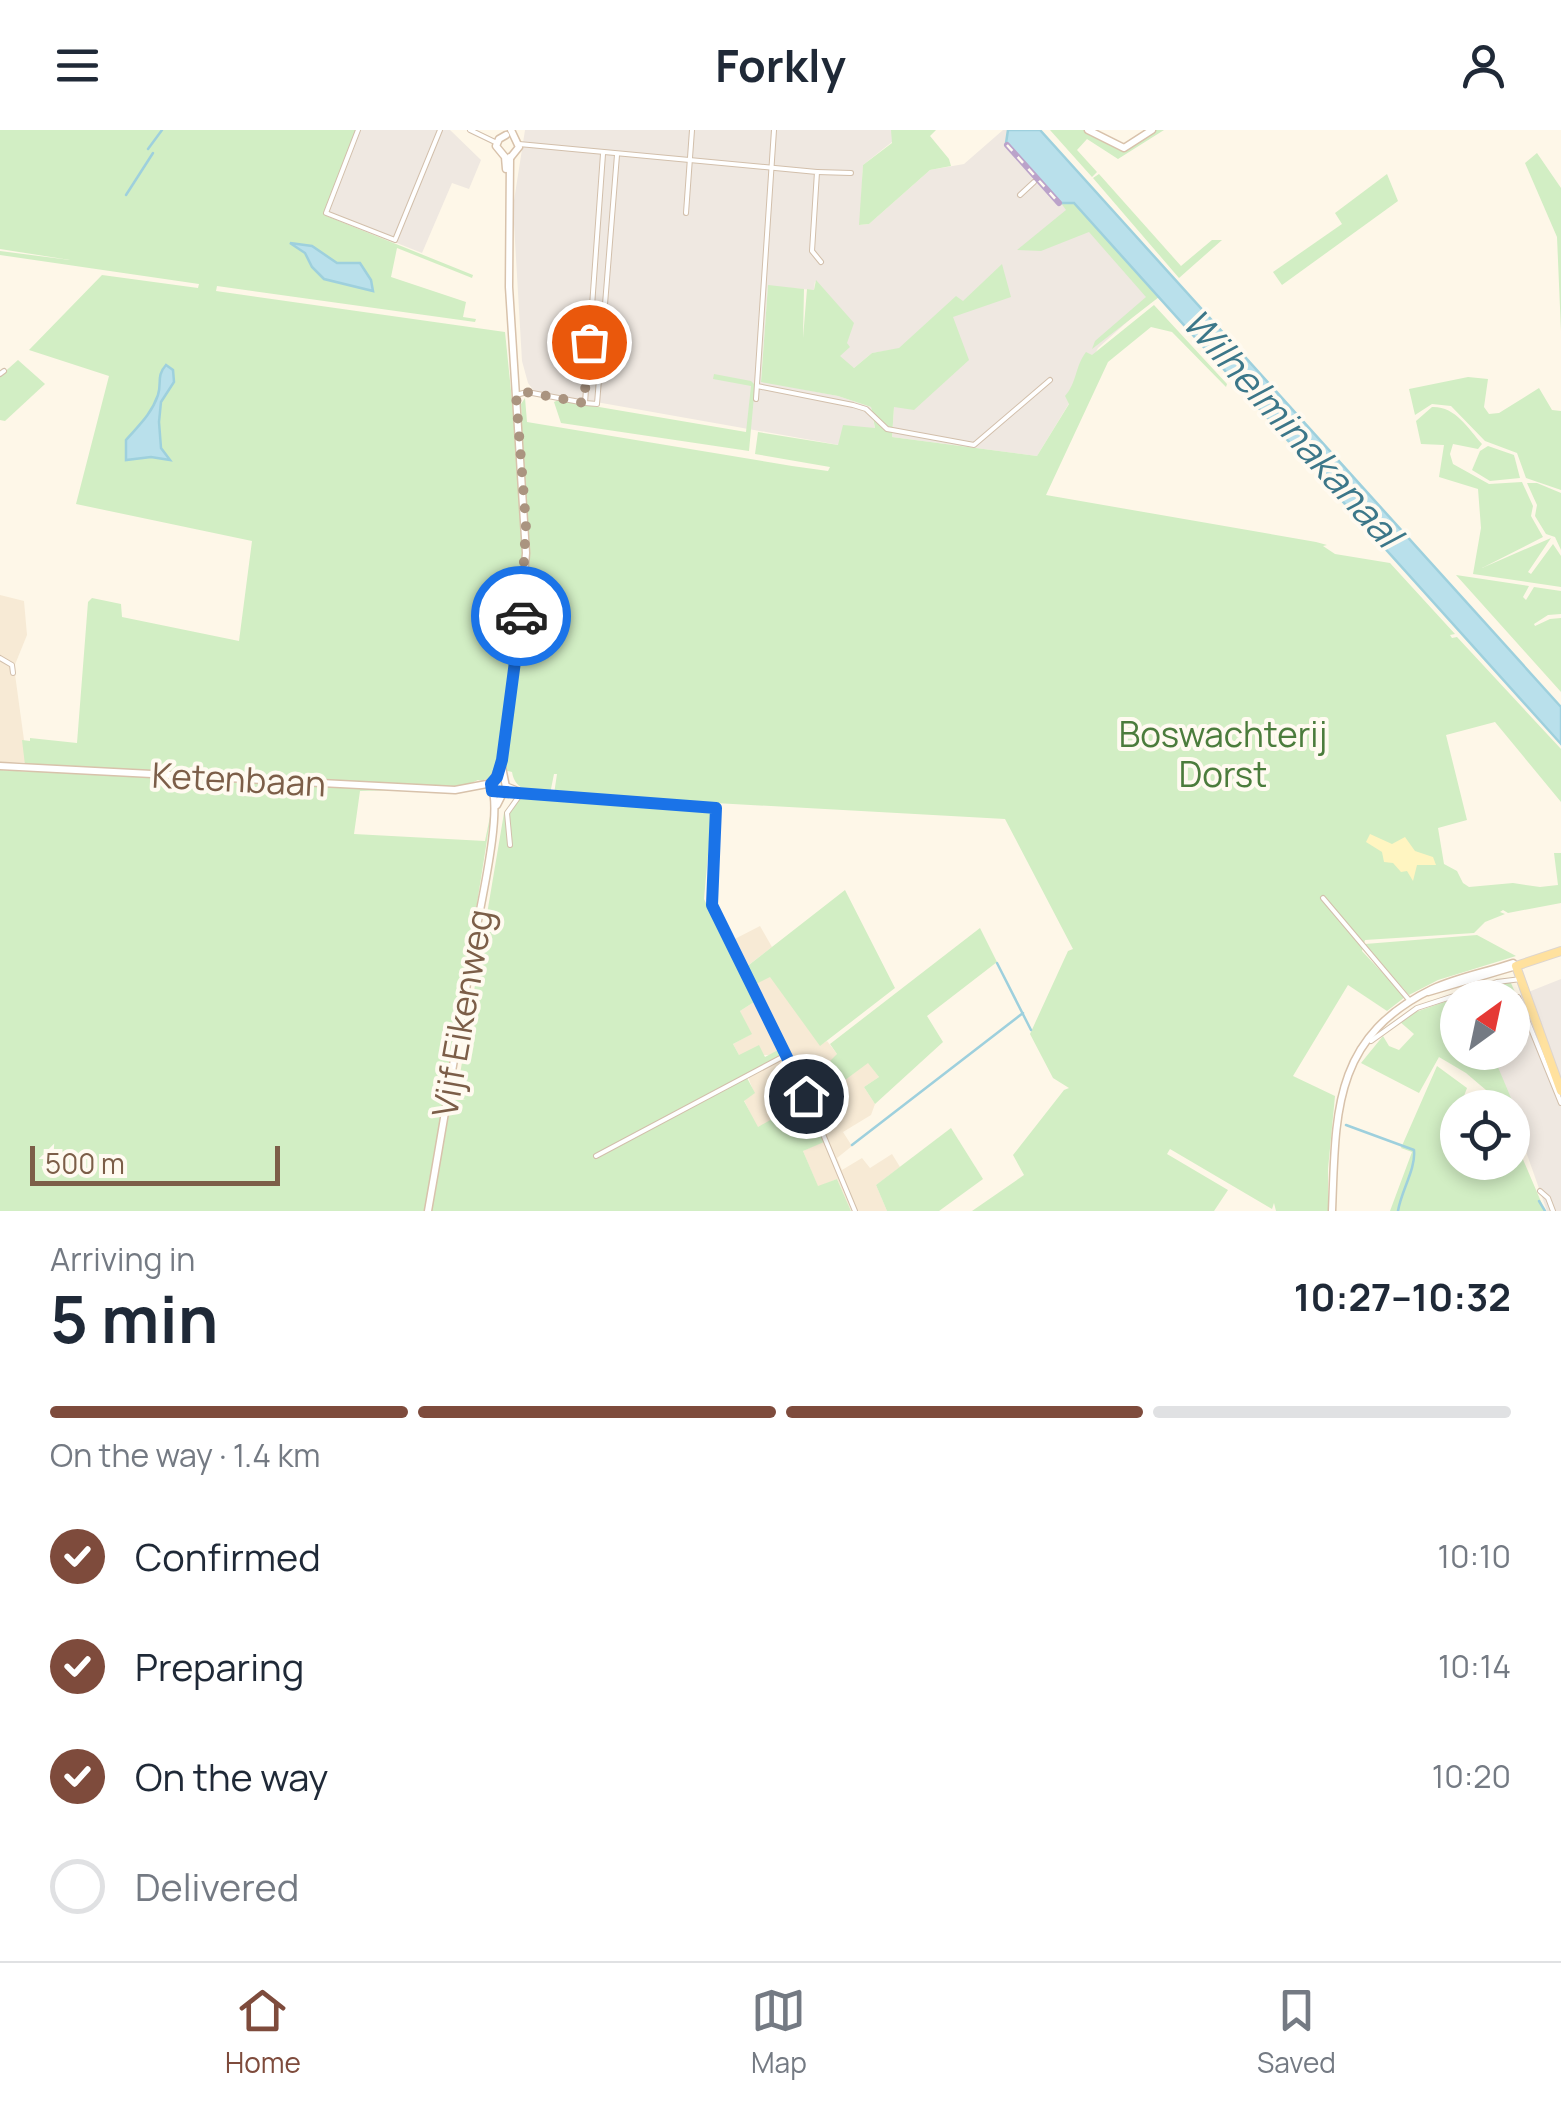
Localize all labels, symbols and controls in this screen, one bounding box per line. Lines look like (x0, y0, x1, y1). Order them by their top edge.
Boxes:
text: Forkly (715, 34, 846, 96)
icon: menu (50, 38, 105, 93)
icon: person (1456, 38, 1511, 93)
water label: Wilhelminakanaal (1172, 296, 1417, 561)
pin (547, 300, 632, 385)
icon: bag (562, 315, 617, 370)
courier (471, 566, 571, 666)
icon: car (494, 589, 549, 644)
park label: Boswachterij Dorst (1119, 710, 1327, 798)
street label: Ketenbaan (151, 750, 327, 808)
street label: Vijf Eikenweg (420, 905, 504, 1121)
north arrow (1440, 980, 1530, 1070)
map controls (1440, 980, 1530, 1180)
pin (764, 1054, 849, 1139)
icon: home (779, 1069, 834, 1124)
button: locate (1440, 1090, 1530, 1180)
scale bar (30, 1141, 280, 1186)
text: 500 m (45, 1144, 125, 1182)
text: Arriving in (50, 1237, 195, 1281)
text: 10:27–10:32 (1294, 1270, 1511, 1322)
text: 5 min (50, 1274, 218, 1363)
text: On the way · 1.4 km (50, 1433, 320, 1477)
icon: check (50, 1529, 105, 1584)
text: Confirmed (135, 1530, 321, 1582)
text: 10:10 (1437, 1534, 1511, 1578)
icon: check (50, 1639, 105, 1694)
text: Preparing (135, 1640, 304, 1692)
text: 10:14 (1438, 1644, 1511, 1688)
icon: check (50, 1749, 105, 1804)
text: On the way (135, 1750, 328, 1802)
text: 10:20 (1432, 1754, 1511, 1798)
text: Delivered (135, 1860, 299, 1912)
tab: Home (225, 1983, 301, 2081)
tab: Map (751, 1983, 807, 2081)
tab: Saved (1257, 1983, 1336, 2081)

